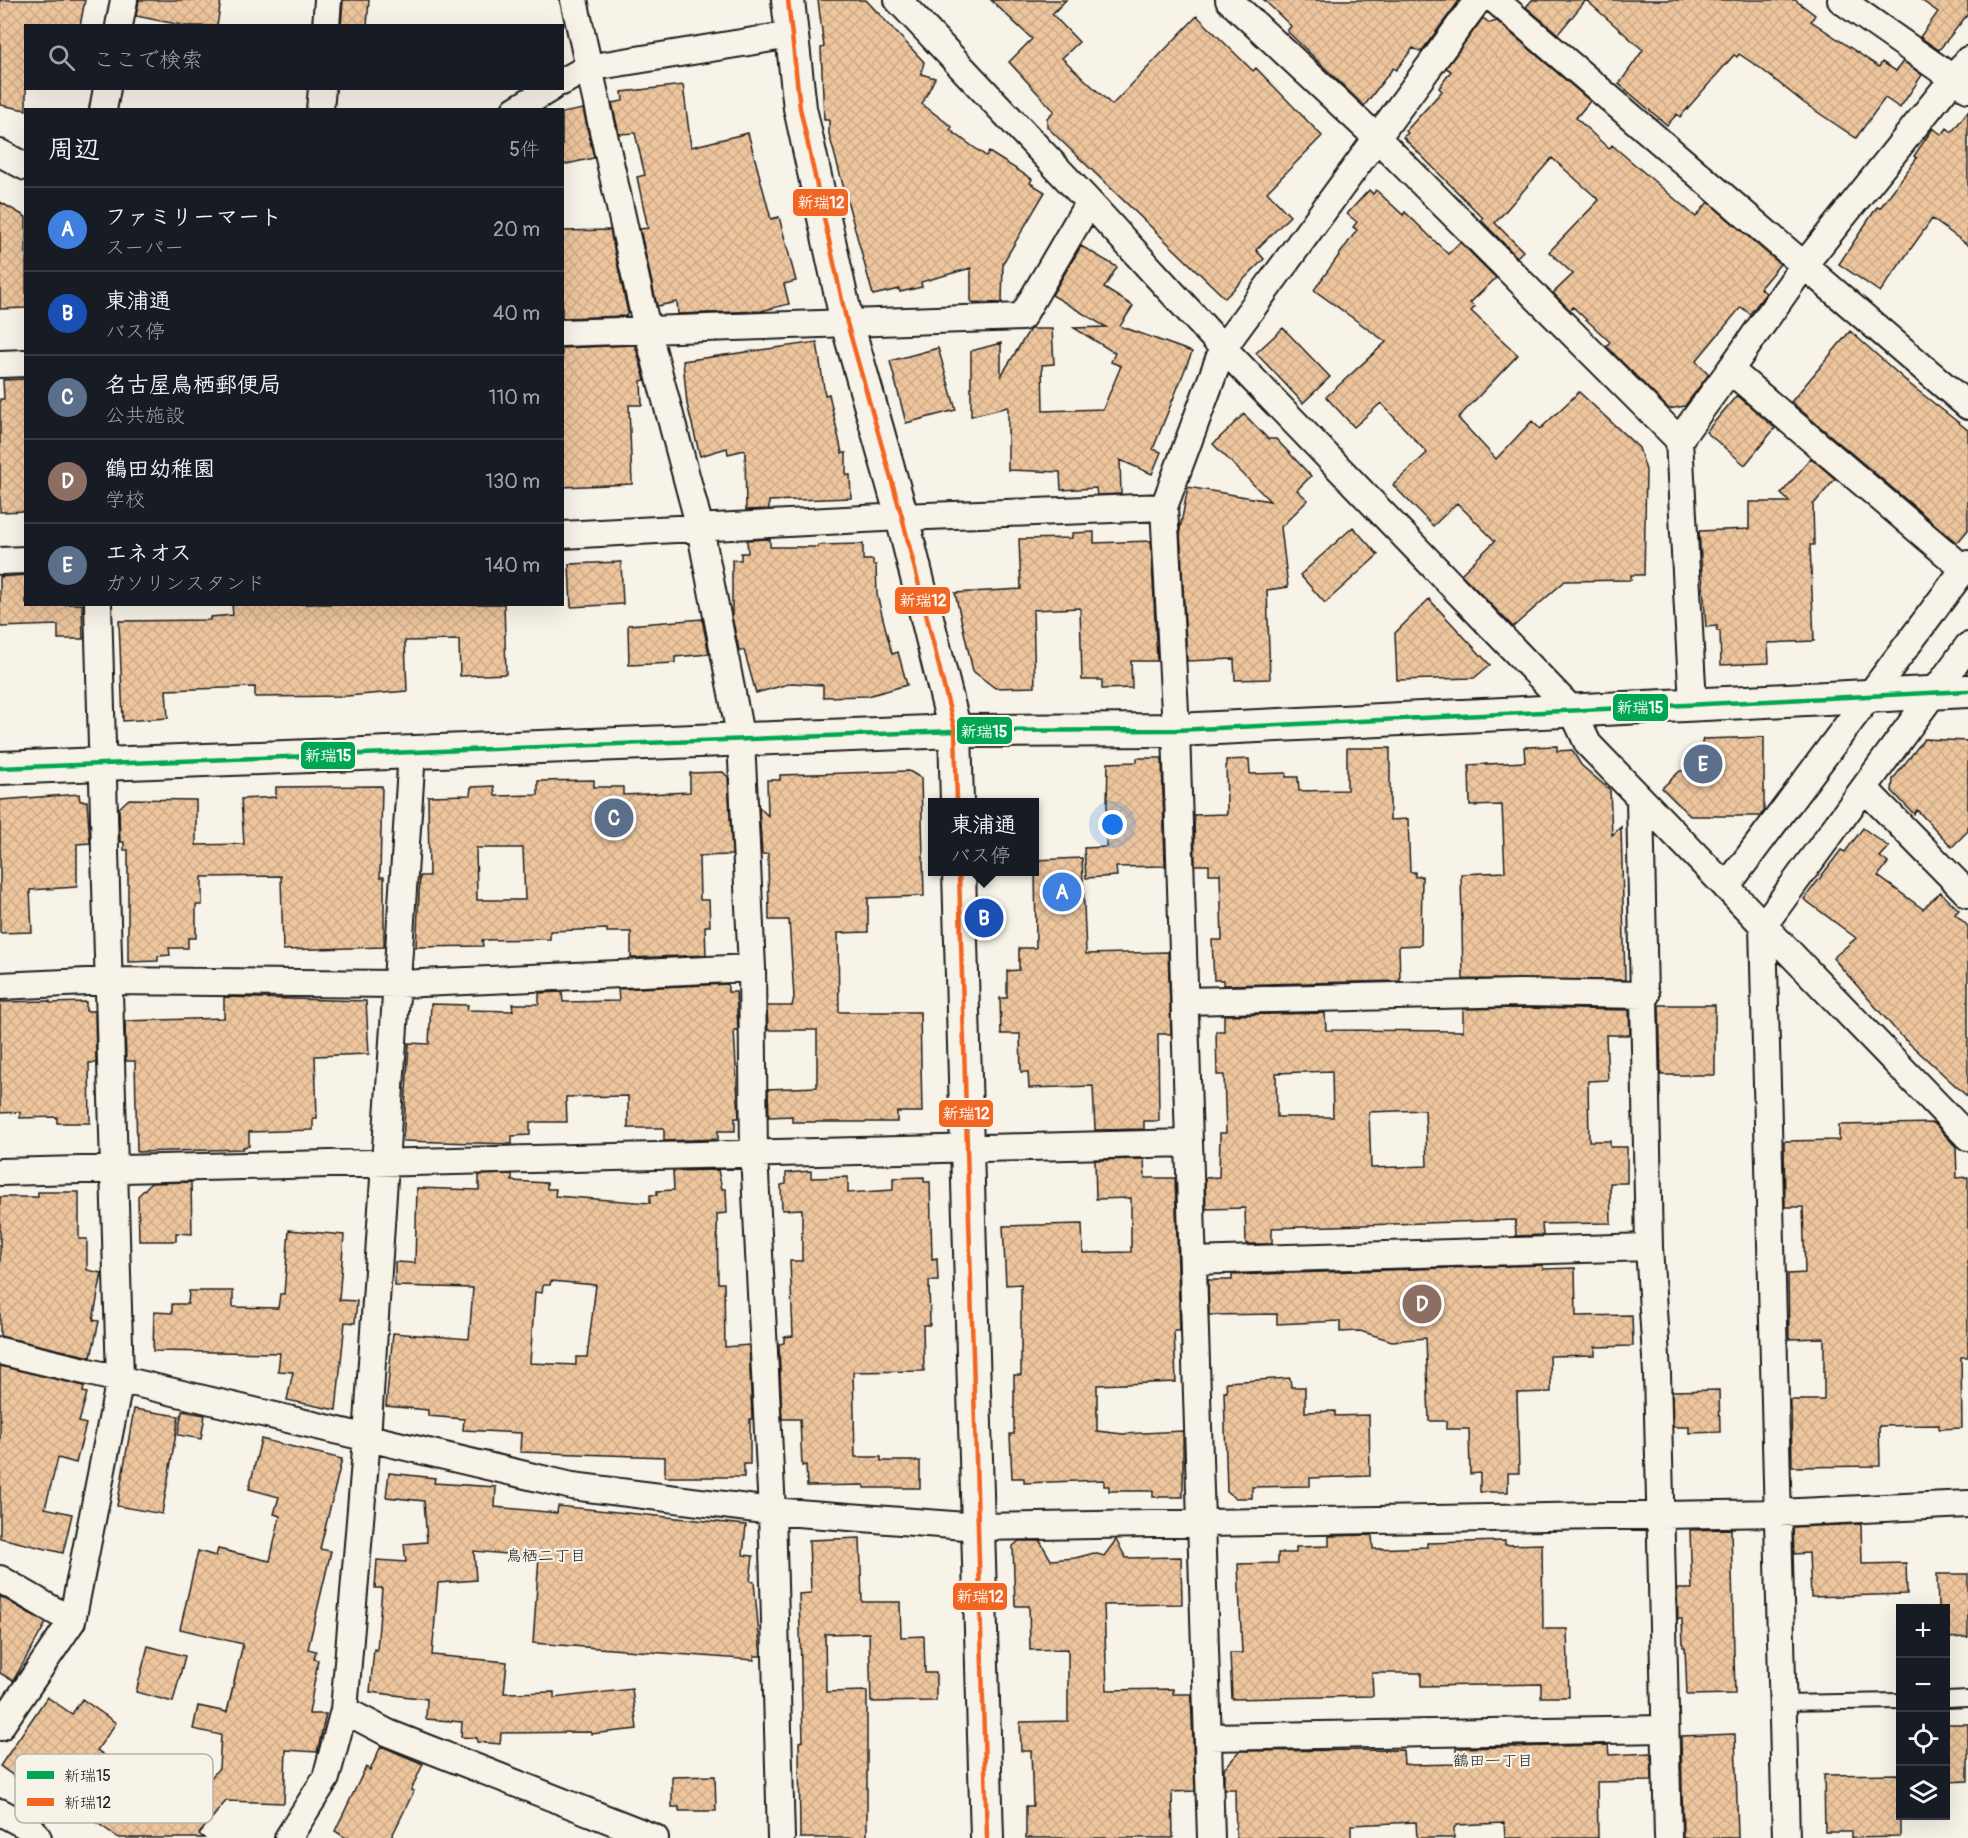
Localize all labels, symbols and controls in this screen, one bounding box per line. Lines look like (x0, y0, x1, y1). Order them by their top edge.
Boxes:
search box (24, 24, 564, 90)
icon: search (45, 41, 78, 74)
text: ここで検索 (93, 46, 203, 74)
text: 周辺 (48, 134, 100, 166)
text: 5件 (509, 137, 540, 162)
line badge: 新瑞12 (792, 188, 849, 217)
text: 新瑞12 (797, 193, 845, 213)
text: ファミリーマート (105, 203, 282, 231)
text: A (61, 217, 74, 242)
text: 20 m (493, 217, 540, 242)
text: スーパー (105, 235, 184, 260)
text: 東浦通 (105, 287, 171, 315)
text: B (62, 301, 73, 326)
text: 40 m (493, 301, 540, 326)
text: バス停 (105, 319, 165, 344)
text: 名古屋鳥栖郵便局 (105, 371, 281, 399)
text: C (61, 385, 74, 410)
text: 110 m (489, 385, 540, 410)
text: 公共施設 (105, 403, 185, 428)
text: 鶴田幼稚園 (105, 455, 215, 483)
text: D (61, 469, 74, 494)
text: 130 m (485, 469, 540, 494)
text: 学校 (105, 487, 145, 512)
text: エネオス (105, 539, 192, 567)
text: E (62, 553, 73, 578)
text: 140 m (485, 553, 540, 578)
text: ガソリンスタンド (105, 571, 265, 596)
line badge: 新瑞12 (894, 586, 951, 615)
text: 新瑞12 (899, 591, 947, 611)
line badge: 新瑞15 (1612, 693, 1669, 722)
text: 新瑞15 (1617, 698, 1664, 718)
line badge: 新瑞15 (956, 716, 1013, 745)
text: 新瑞15 (961, 722, 1008, 742)
line badge: 新瑞15 (300, 741, 356, 770)
pin: E (1684, 742, 1722, 786)
text: 新瑞15 (305, 746, 352, 766)
pin: C (594, 796, 634, 840)
popup (928, 798, 1039, 876)
your location (1098, 810, 1127, 839)
text: 東浦通 (950, 811, 1017, 839)
text: バス停 (950, 843, 1010, 868)
pin: A (1042, 870, 1082, 914)
pin: B (964, 896, 1004, 940)
line badge: 新瑞12 (938, 1099, 994, 1128)
text: 新瑞12 (942, 1104, 990, 1124)
pin: D (1402, 1282, 1442, 1326)
district label: 鳥栖二丁目 (506, 1546, 586, 1566)
line badge: 新瑞12 (952, 1582, 1008, 1611)
text: 新瑞12 (956, 1587, 1004, 1607)
map controls (1896, 1604, 1950, 1820)
button: + (1896, 1604, 1950, 1658)
button: − (1896, 1658, 1950, 1712)
button: locate (1896, 1712, 1950, 1766)
district label: 鶴田一丁目 (1453, 1751, 1533, 1771)
legend (15, 1754, 213, 1823)
text: 新瑞15 (64, 1766, 111, 1786)
button: layers (1896, 1766, 1950, 1820)
text: 新瑞12 (64, 1793, 111, 1813)

